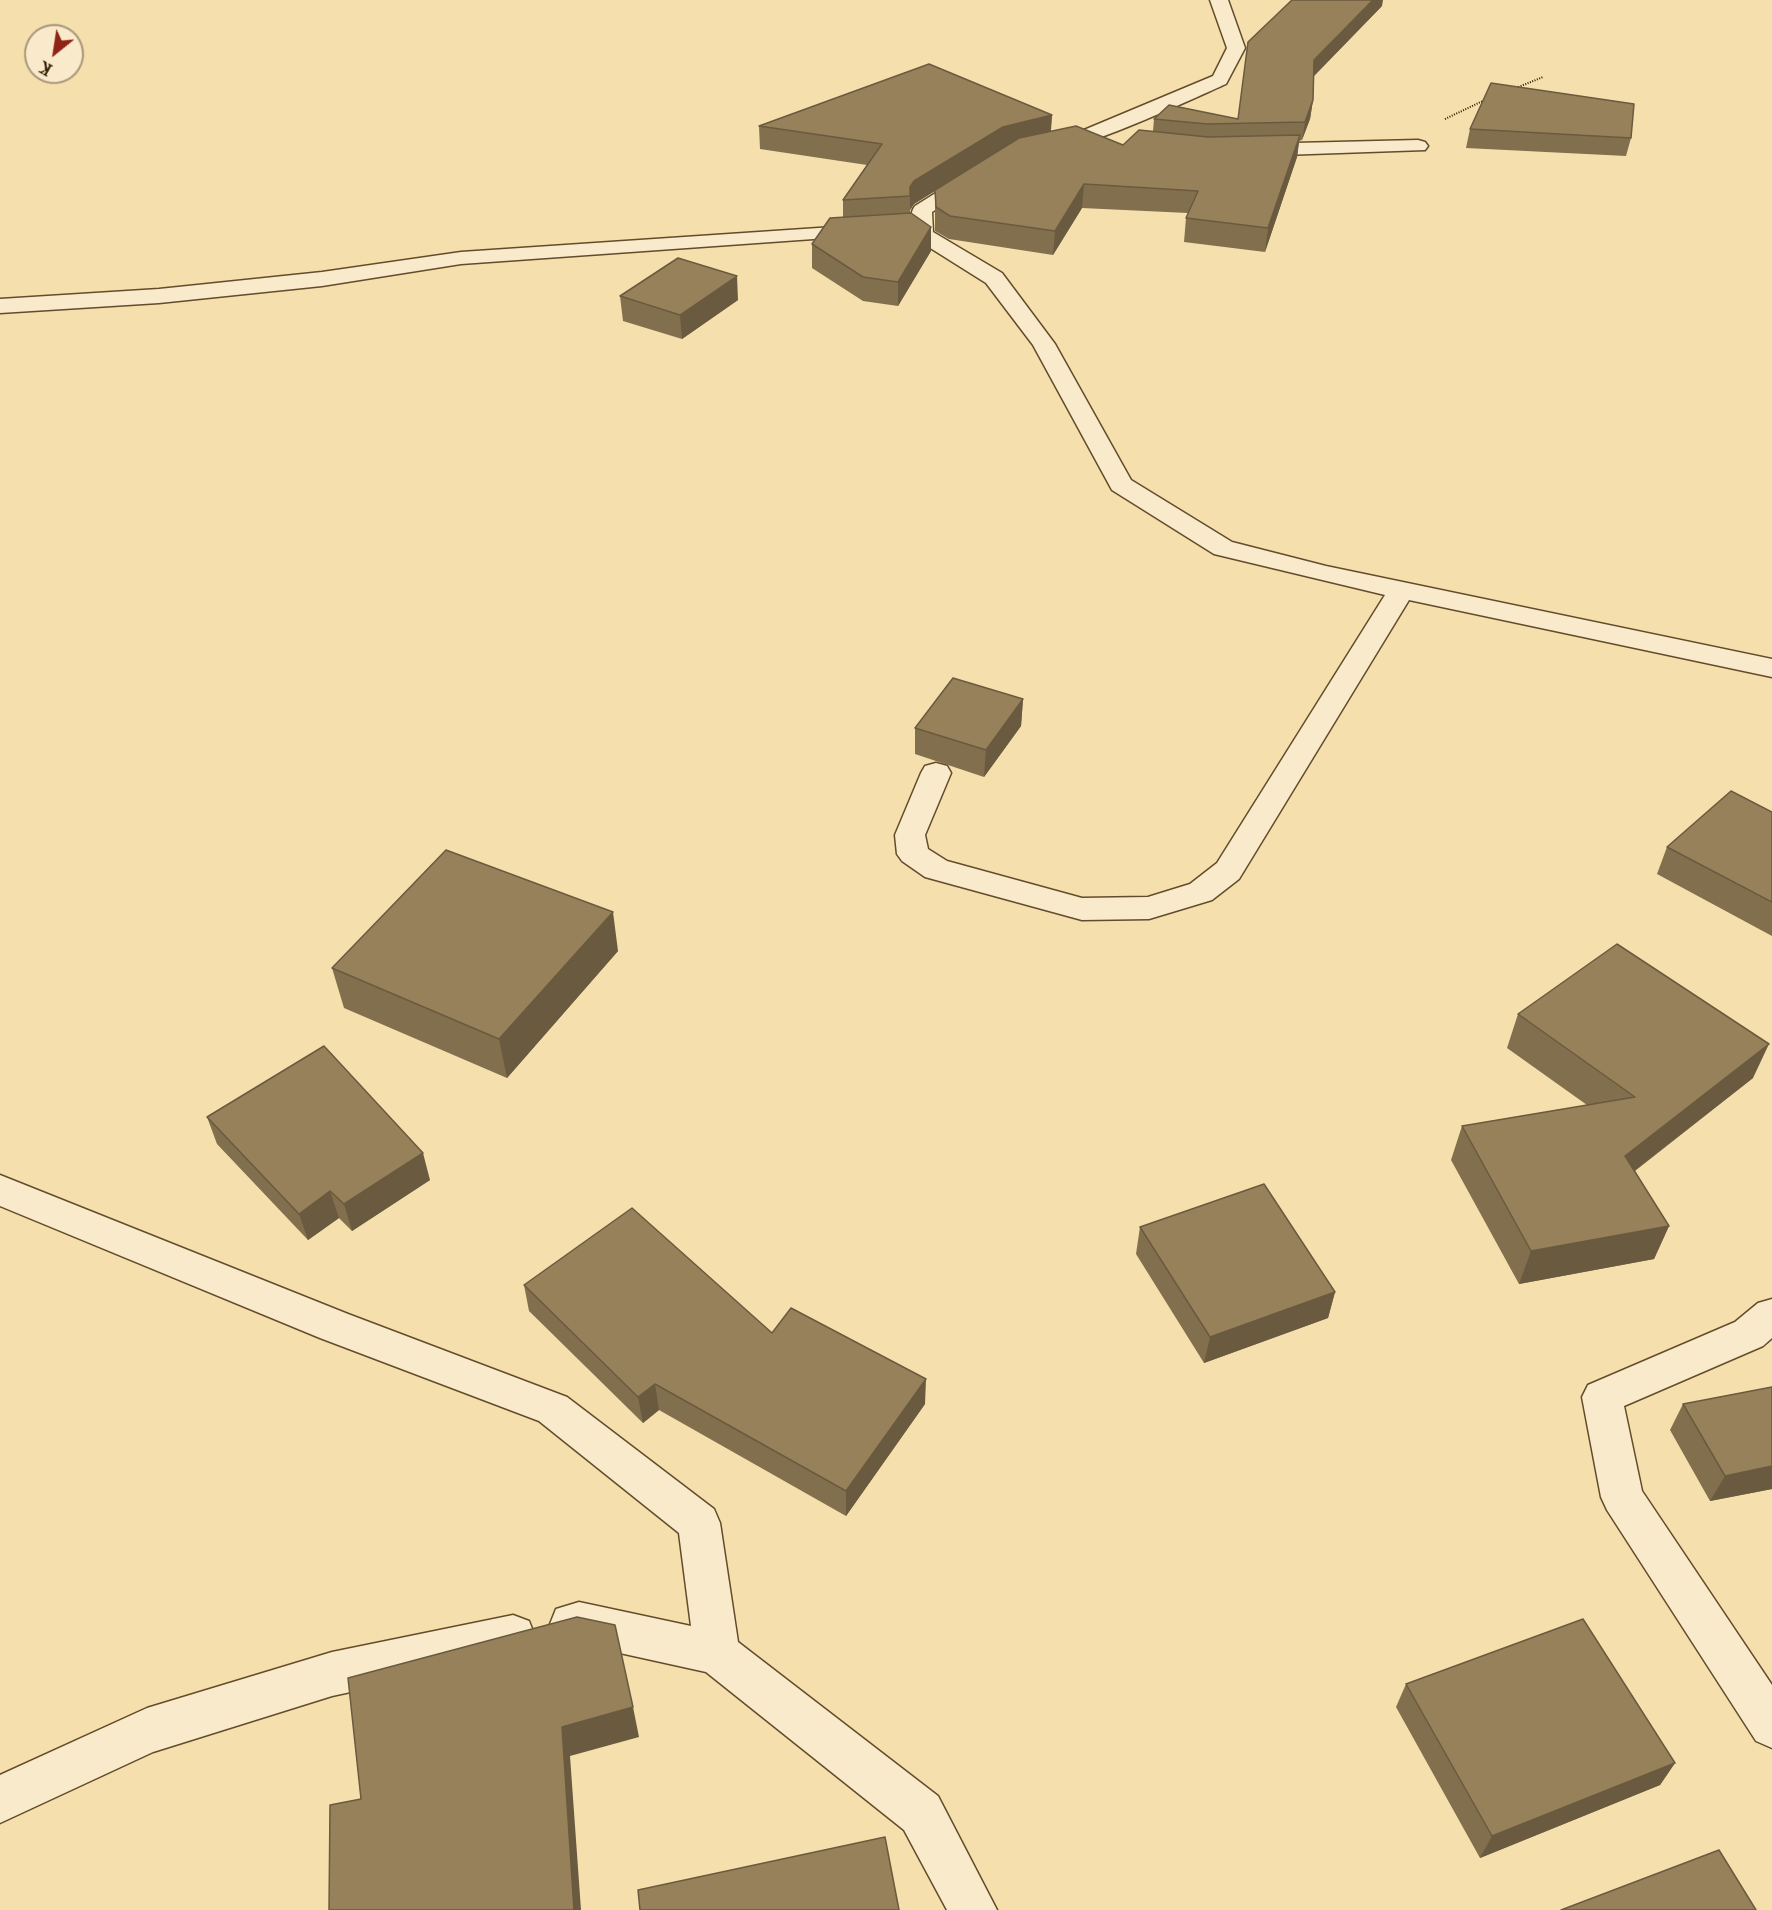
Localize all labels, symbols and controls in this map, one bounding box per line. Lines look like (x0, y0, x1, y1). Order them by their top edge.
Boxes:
north arrow (24, 24, 84, 84)
text: K (36, 57, 55, 79)

